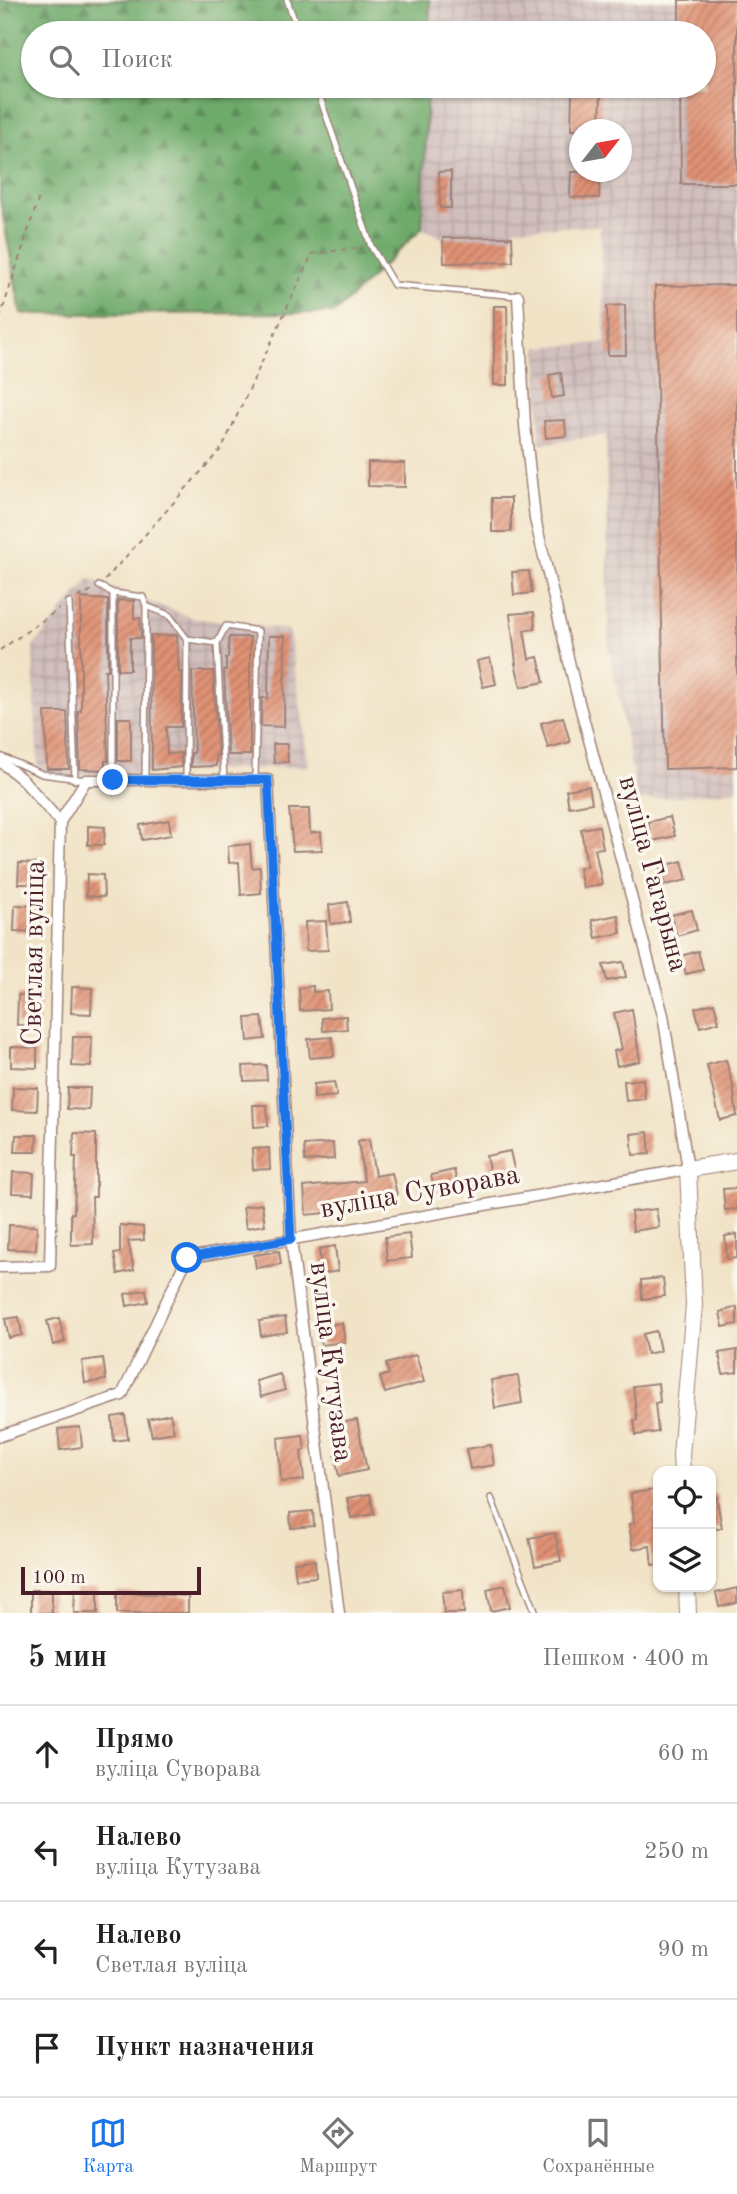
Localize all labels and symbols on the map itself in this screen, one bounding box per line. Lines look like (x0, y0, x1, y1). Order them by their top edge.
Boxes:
north arrow (569, 119, 632, 182)
route end (97, 764, 128, 795)
street label: вуліца Гагарына (612, 773, 692, 975)
street label: Светлая вуліца (19, 860, 51, 1046)
street label: вуліца Суворава (318, 1162, 522, 1224)
route start (171, 1242, 202, 1273)
street label: вуліца Кутузава (304, 1260, 356, 1464)
scale bar (21, 1564, 201, 1596)

